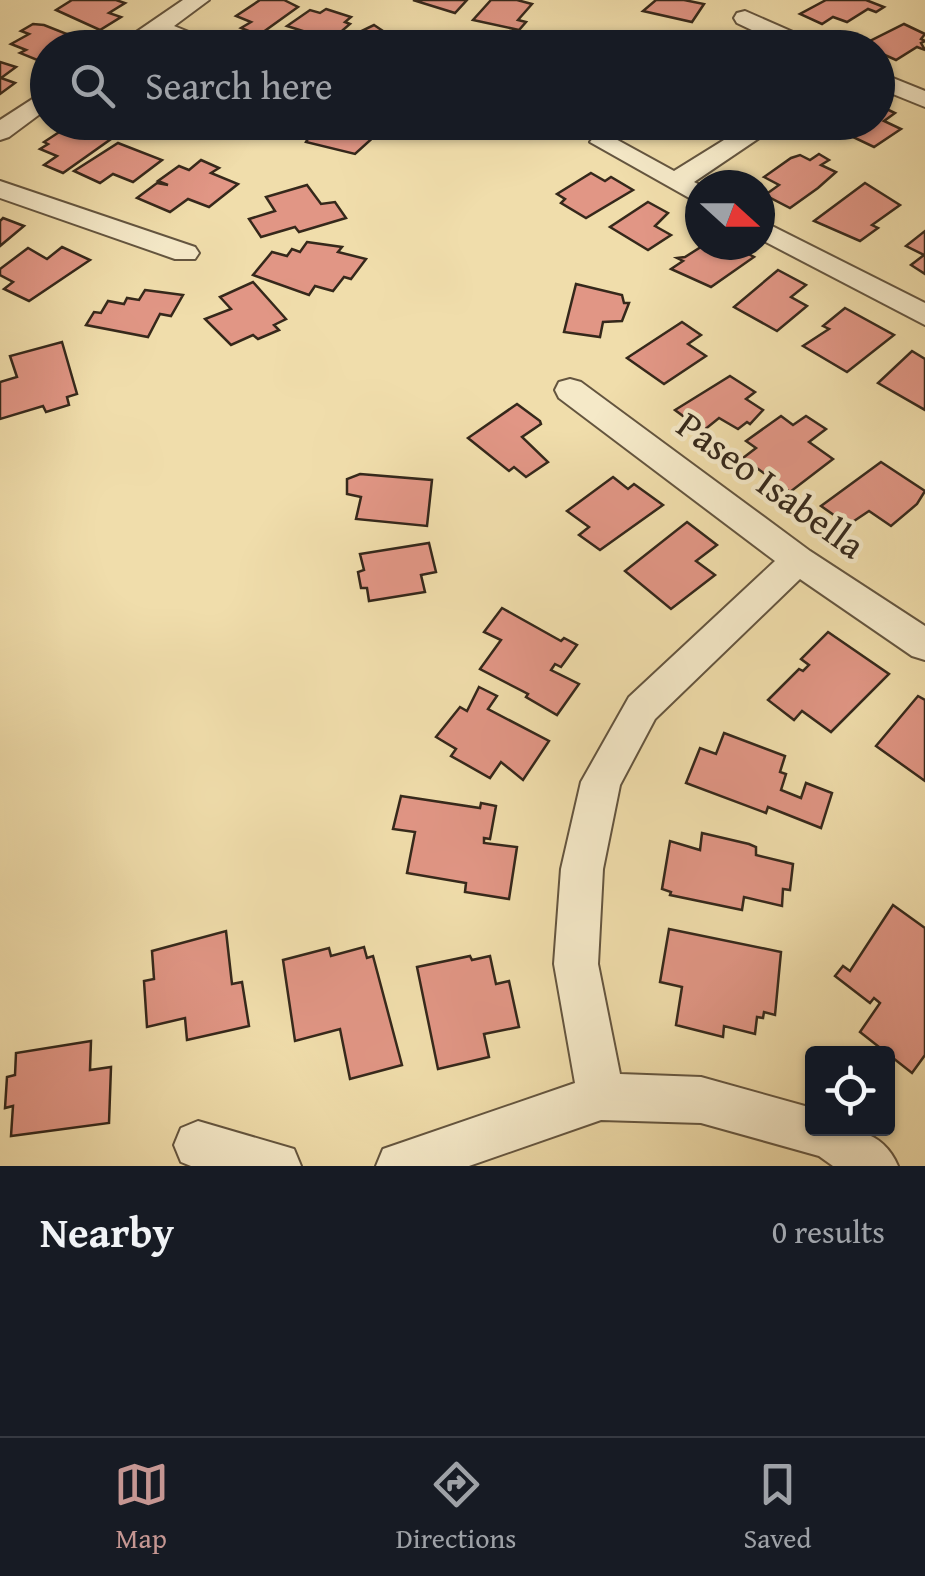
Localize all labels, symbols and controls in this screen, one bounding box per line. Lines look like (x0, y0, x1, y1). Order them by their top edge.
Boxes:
search box (30, 30, 895, 140)
text: Search here (145, 57, 333, 113)
icon: search (65, 58, 120, 113)
north arrow (685, 170, 775, 260)
street label: Paseo Isabella (666, 397, 877, 572)
map controls (805, 1046, 895, 1136)
button: locate (805, 1046, 895, 1136)
text: Nearby (40, 1201, 174, 1262)
text: 0 results (772, 1208, 885, 1255)
tab: Map (114, 1457, 169, 1558)
tab: Directions (396, 1457, 516, 1558)
tab: Saved (744, 1457, 811, 1558)

